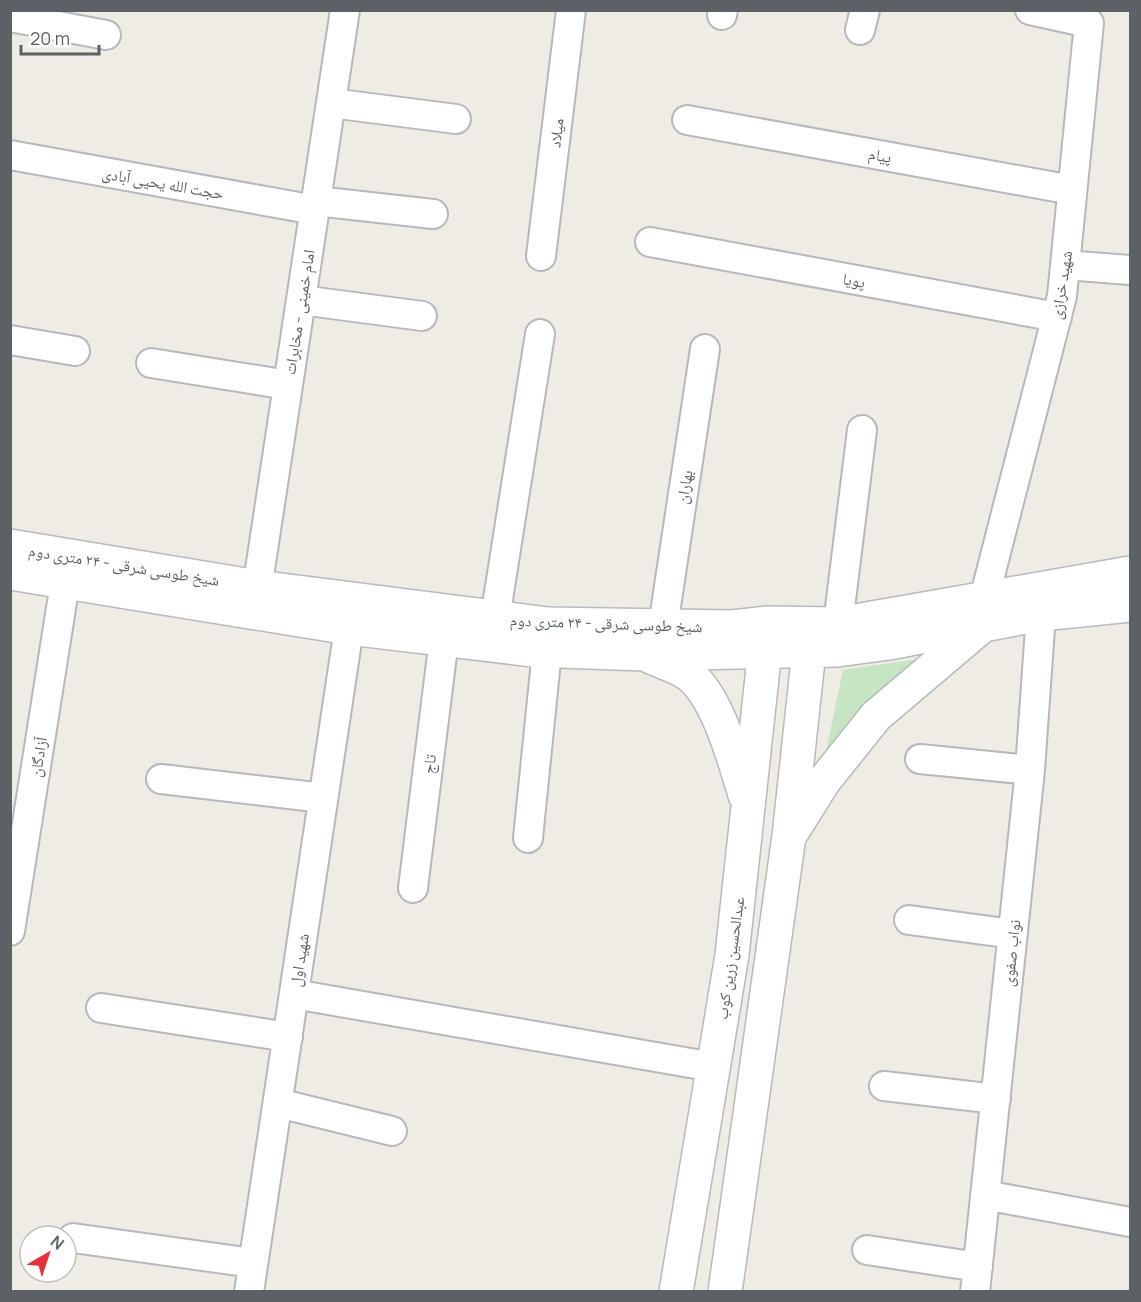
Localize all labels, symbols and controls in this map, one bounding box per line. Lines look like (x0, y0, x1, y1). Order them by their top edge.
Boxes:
scale bar (21, 18, 99, 56)
text: 20 m (30, 26, 70, 50)
street label: میلاد (543, 117, 569, 149)
street label: پیام (867, 142, 894, 168)
street label: حجت الله یحیی آبادی (100, 161, 226, 205)
street label: امام خمینی - مخابرات (278, 248, 320, 376)
street label: شهید خرازی (1045, 249, 1077, 321)
street label: پویا (841, 267, 867, 293)
street label: بهاران (670, 469, 698, 505)
street label: شیخ طوسی شرقی - ۲۴ متری دوم (27, 539, 221, 591)
street label: شیخ طوسی شرقی - ۲۴ متری دوم (509, 609, 703, 637)
street label: آزادگان (24, 734, 52, 779)
street label: تاج (417, 753, 441, 775)
street label: عبدالحسین زرین کوب (710, 895, 750, 1021)
street label: نواب صفوی (997, 918, 1025, 988)
street label: شهید اول (284, 932, 314, 988)
north arrow (18, 1224, 78, 1284)
text: N (46, 1230, 69, 1255)

